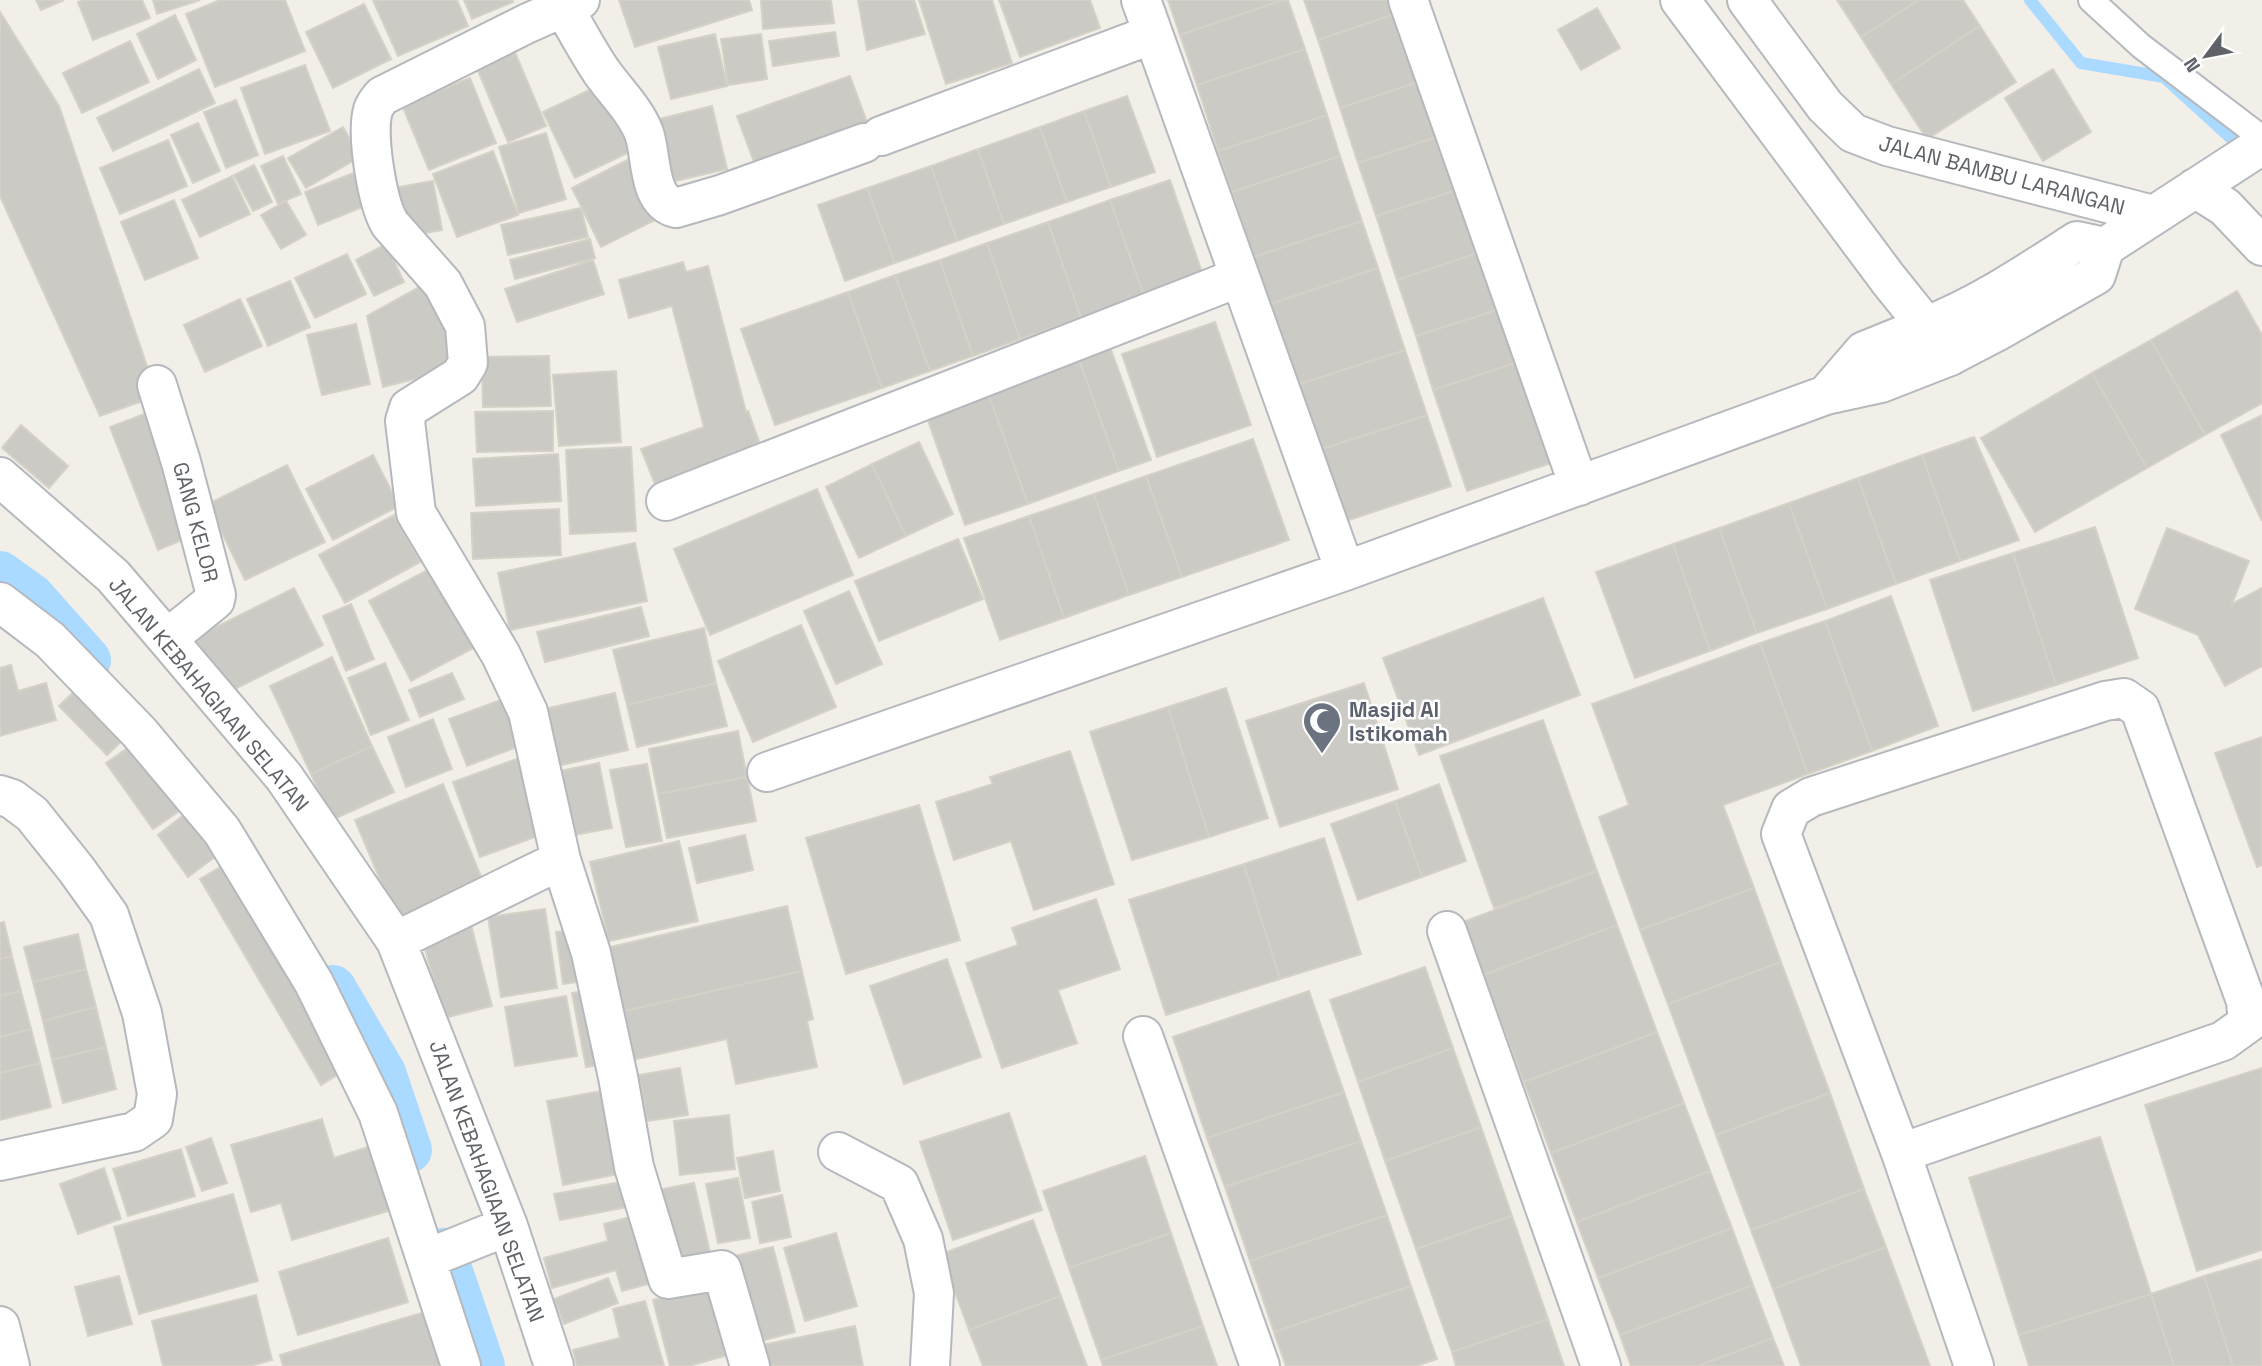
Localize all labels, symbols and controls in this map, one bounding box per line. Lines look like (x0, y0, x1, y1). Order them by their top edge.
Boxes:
north arrow (2171, 21, 2241, 91)
text: N (2178, 53, 2206, 77)
street label: JALAN BAMBU LARANGAN (1876, 129, 2128, 221)
street label: GANG KELOR (167, 459, 225, 585)
street label: JALAN KEBAHAGIAAN SELATAN (103, 571, 315, 817)
place label: Masjid Al Istikomah (1349, 696, 1448, 747)
mosque icon: Masjid Al Istikomah (1301, 700, 1343, 755)
street label: JALAN KEBAHAGIAAN SELATAN (423, 1036, 551, 1326)

